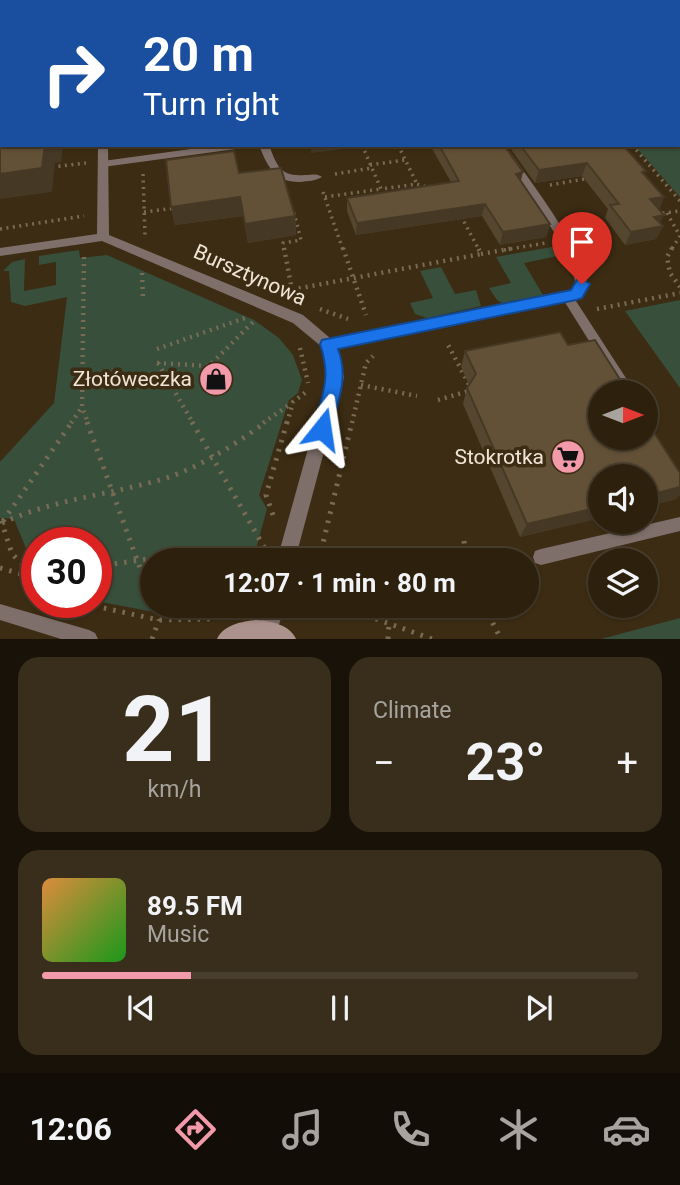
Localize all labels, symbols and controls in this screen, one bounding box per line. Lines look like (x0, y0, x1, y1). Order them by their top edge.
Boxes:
text: 20 m (143, 26, 254, 83)
icon: right (28, 28, 119, 119)
text: Turn right (143, 85, 279, 123)
pin (552, 212, 612, 284)
icon: arrive (563, 223, 601, 261)
street label: Bursztynowa (190, 240, 310, 310)
shop icon: Złotóweczka (197, 360, 235, 398)
place label: Złotóweczka (73, 367, 192, 391)
north arrow (588, 380, 658, 450)
map controls (588, 380, 658, 618)
position arrow (285, 392, 359, 466)
supermarket icon: Stokrotka (549, 438, 587, 476)
place label: Stokrotka (454, 445, 544, 469)
button: sound (588, 464, 658, 534)
speed limit sign: 30 (21, 527, 112, 618)
button: layers (588, 548, 658, 618)
text: 12:07 · 1 min · 80 m (223, 568, 456, 598)
text: 21 (122, 677, 227, 783)
text: Climate (373, 697, 452, 724)
text: 23° (466, 732, 546, 793)
text: − (373, 741, 395, 785)
text: + (616, 741, 638, 785)
text: km/h (148, 776, 202, 803)
text: 89.5 FM (147, 891, 243, 921)
text: Music (147, 921, 209, 948)
icon: previous (122, 989, 160, 1027)
icon: pause (321, 989, 359, 1027)
icon: next (520, 989, 558, 1027)
icon: directions (171, 1105, 220, 1154)
icon: music (278, 1105, 327, 1154)
icon: phone (386, 1105, 435, 1154)
icon: climate (494, 1105, 543, 1154)
icon: car (602, 1105, 651, 1154)
text: 12:06 (29, 1110, 112, 1148)

